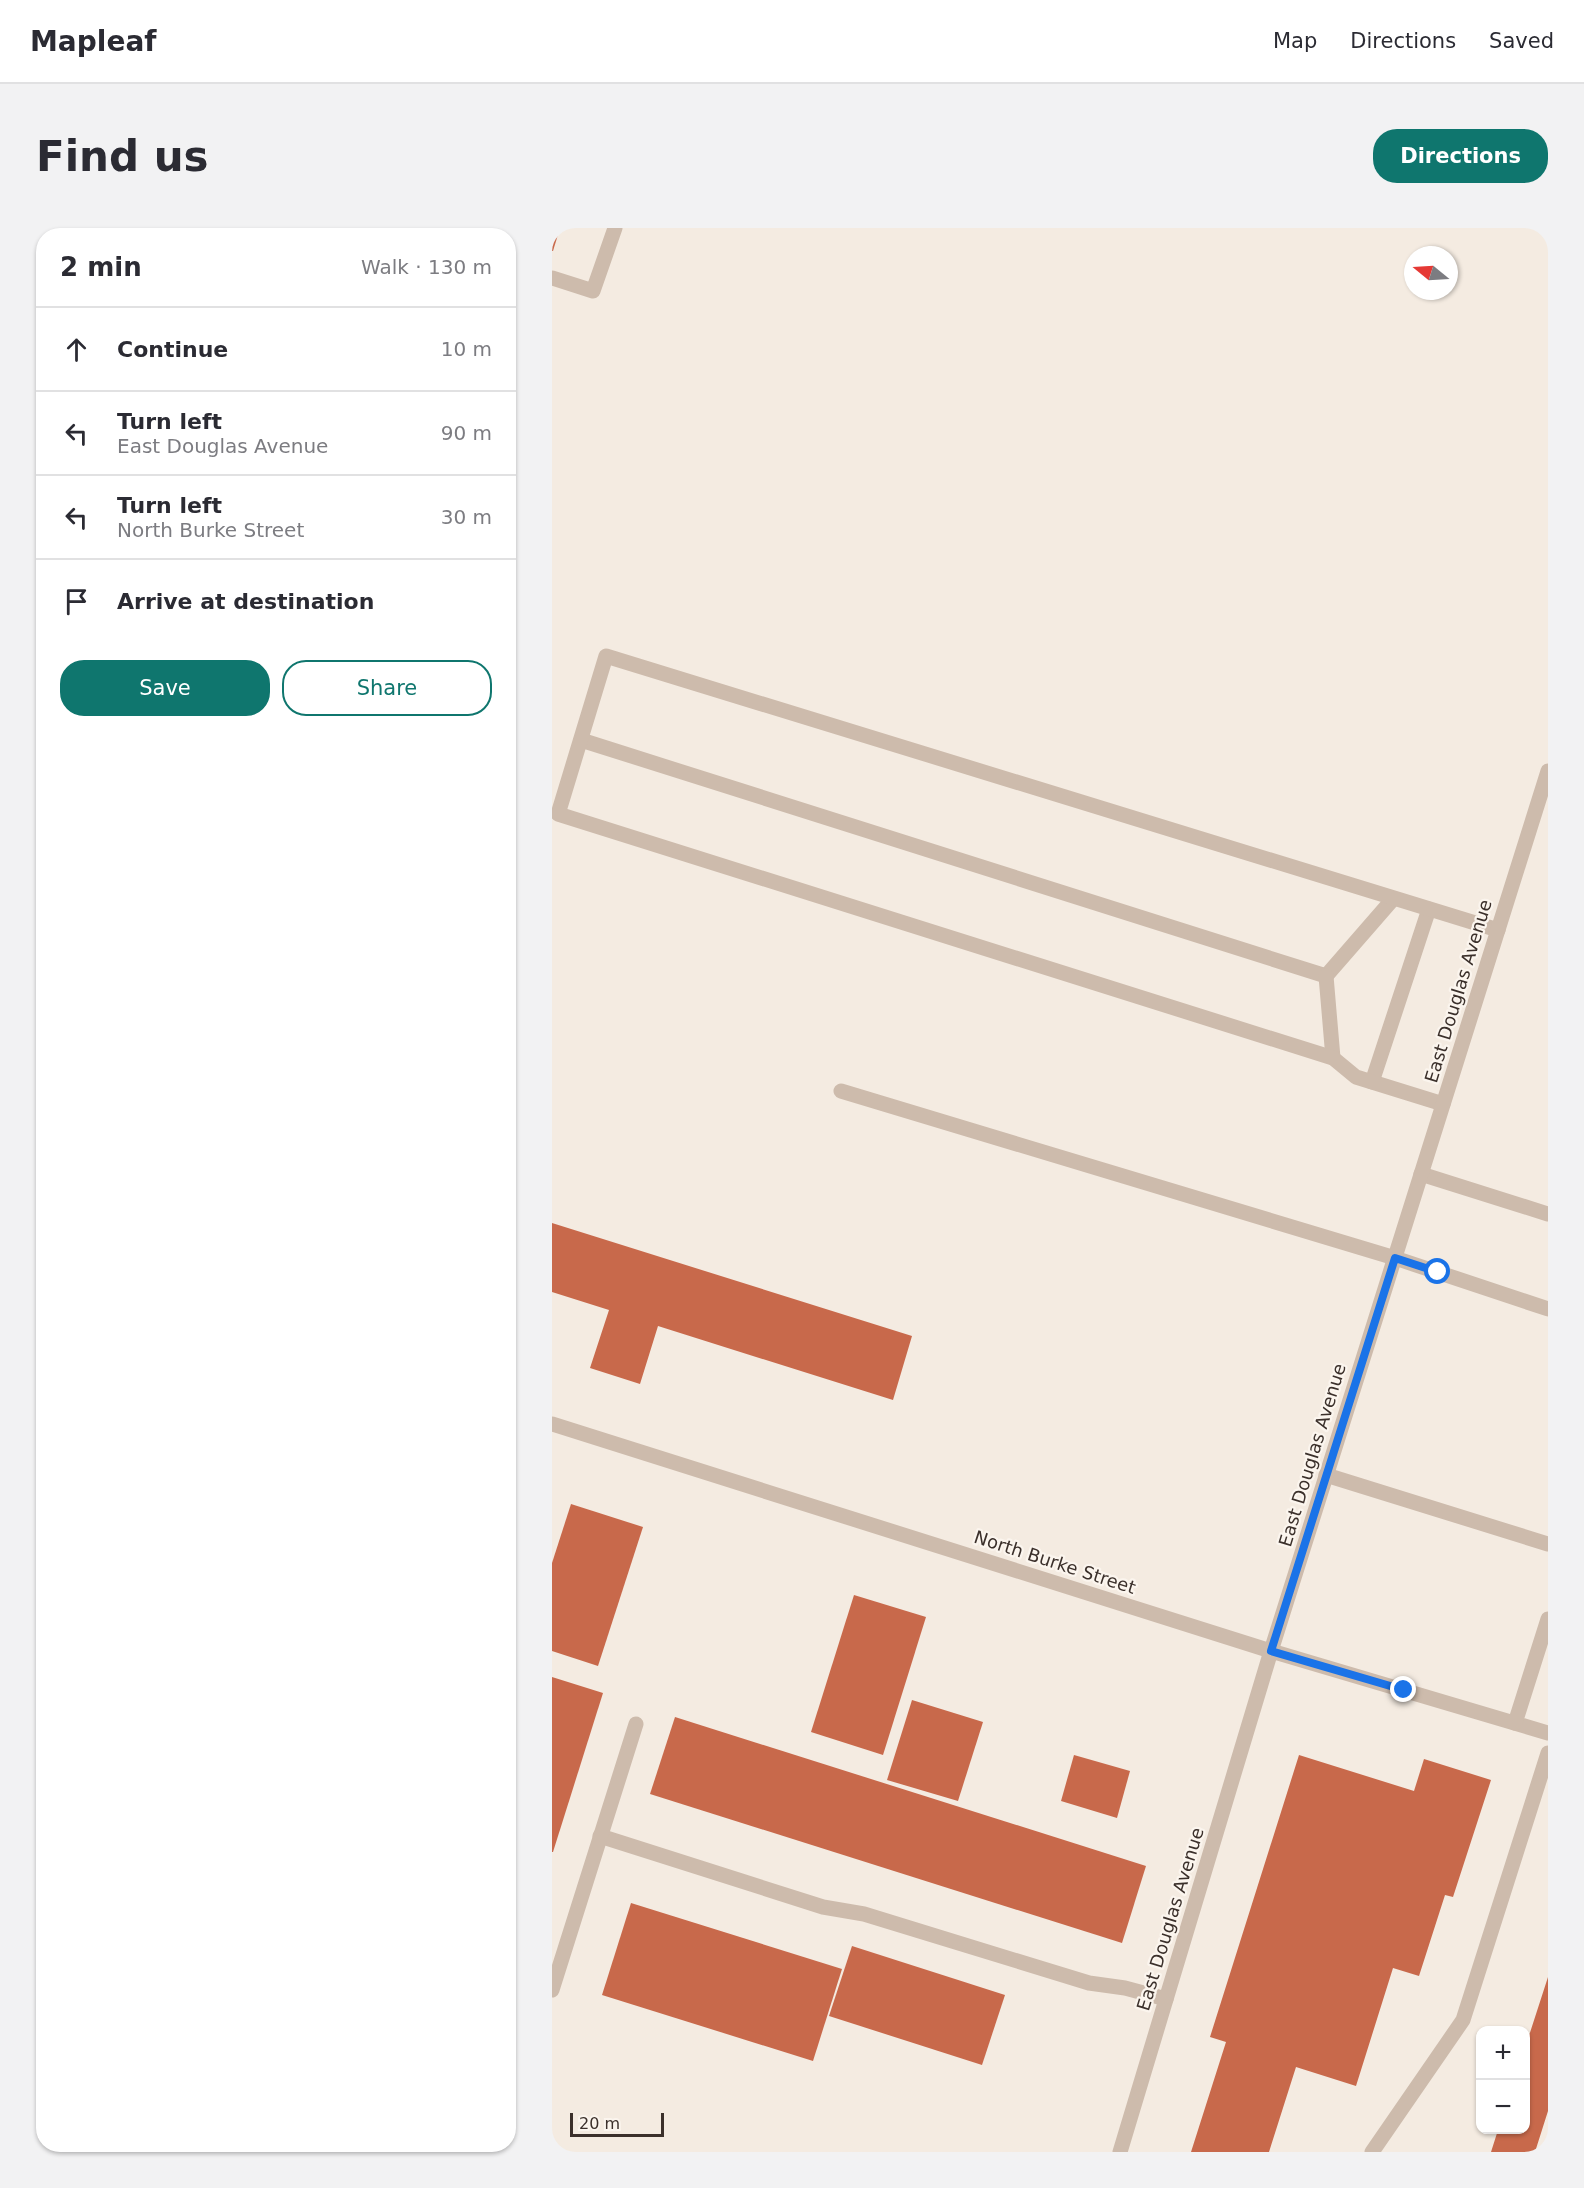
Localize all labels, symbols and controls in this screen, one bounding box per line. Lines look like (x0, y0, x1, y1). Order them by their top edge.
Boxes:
text: Mapleaf (30, 25, 156, 58)
text: Map (1273, 29, 1317, 53)
text: Directions (1350, 29, 1456, 53)
text: Saved (1489, 29, 1554, 53)
button: Directions (1373, 129, 1548, 183)
text: Find us (36, 132, 209, 181)
north arrow (1404, 246, 1458, 300)
text: 2 min (60, 252, 142, 282)
text: Walk · 130 m (361, 255, 492, 279)
icon: ahead (60, 333, 93, 366)
text: Continue (117, 337, 228, 362)
text: 10 m (441, 337, 492, 361)
text: Turn left (117, 409, 222, 434)
icon: left (60, 417, 93, 450)
text: 90 m (441, 421, 492, 445)
text: East Douglas Avenue (117, 434, 328, 458)
text: Turn left (117, 493, 222, 518)
icon: left (60, 501, 93, 534)
text: 30 m (441, 505, 492, 529)
text: North Burke Street (117, 518, 304, 542)
icon: arrive (60, 585, 93, 618)
text: Arrive at destination (117, 589, 374, 614)
button: Save (60, 660, 270, 716)
button: Share (282, 660, 492, 716)
street label: East Douglas Avenue (1420, 897, 1496, 1085)
route start (1424, 1258, 1450, 1284)
street label: East Douglas Avenue (1274, 1361, 1350, 1549)
street label: North Burke Street (972, 1526, 1138, 1598)
route end (1390, 1676, 1416, 1702)
street label: East Douglas Avenue (1132, 1825, 1208, 2013)
map controls (1476, 2026, 1530, 2134)
button: + (1476, 2026, 1530, 2080)
button: − (1476, 2080, 1530, 2134)
scale bar (570, 2110, 664, 2138)
text: 20 m (579, 2114, 620, 2133)

